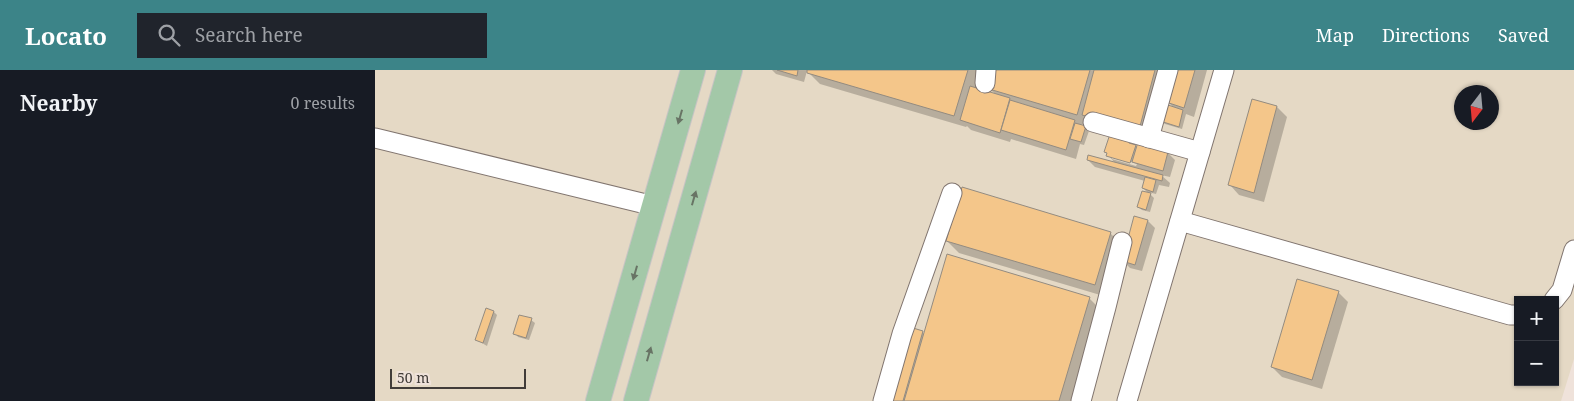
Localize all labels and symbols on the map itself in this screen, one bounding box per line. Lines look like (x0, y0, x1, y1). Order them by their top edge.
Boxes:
north arrow (1454, 85, 1499, 130)
one-way arrow (675, 109, 683, 124)
one-way arrow (690, 190, 698, 205)
one-way arrow (630, 266, 638, 281)
one-way arrow (645, 347, 653, 362)
scale bar (390, 366, 526, 389)

